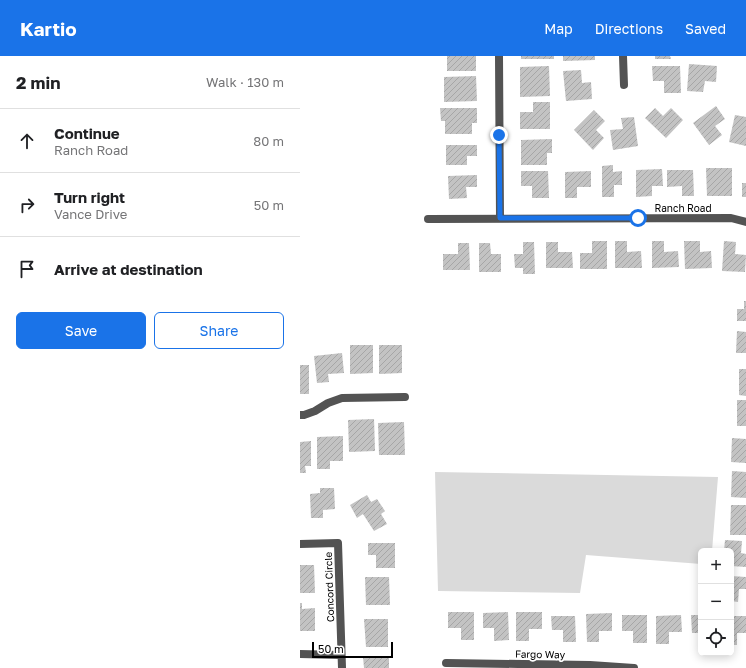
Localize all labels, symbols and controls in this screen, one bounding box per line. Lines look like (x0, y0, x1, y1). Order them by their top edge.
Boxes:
text: Kartio (20, 17, 77, 40)
text: Map (544, 20, 573, 37)
text: Directions (595, 20, 663, 37)
text: Saved (685, 20, 726, 37)
text: 2 min (16, 72, 60, 93)
text: Walk · 130 m (206, 74, 284, 90)
text: Continue (54, 124, 120, 142)
route end (490, 126, 508, 144)
icon: ahead (16, 130, 38, 152)
text: 80 m (253, 133, 284, 149)
text: Ranch Road (54, 142, 128, 158)
text: Turn right (54, 188, 125, 206)
icon: right (16, 194, 38, 216)
text: 50 m (254, 197, 284, 213)
street label: Ranch Road (654, 202, 712, 214)
text: Vance Drive (54, 206, 127, 222)
route start (629, 209, 647, 227)
icon: arrive (16, 258, 38, 280)
text: Arrive at destination (54, 260, 203, 278)
button: Save (16, 312, 146, 349)
button: Share (154, 312, 284, 349)
map controls (698, 548, 734, 656)
button: + (698, 548, 734, 584)
street label: Concord Circle (322, 551, 336, 622)
button: − (698, 584, 734, 620)
button: locate (698, 620, 734, 656)
scale bar (312, 640, 393, 659)
text: 50 m (318, 642, 344, 655)
street label: Fargo Way (515, 648, 566, 660)

